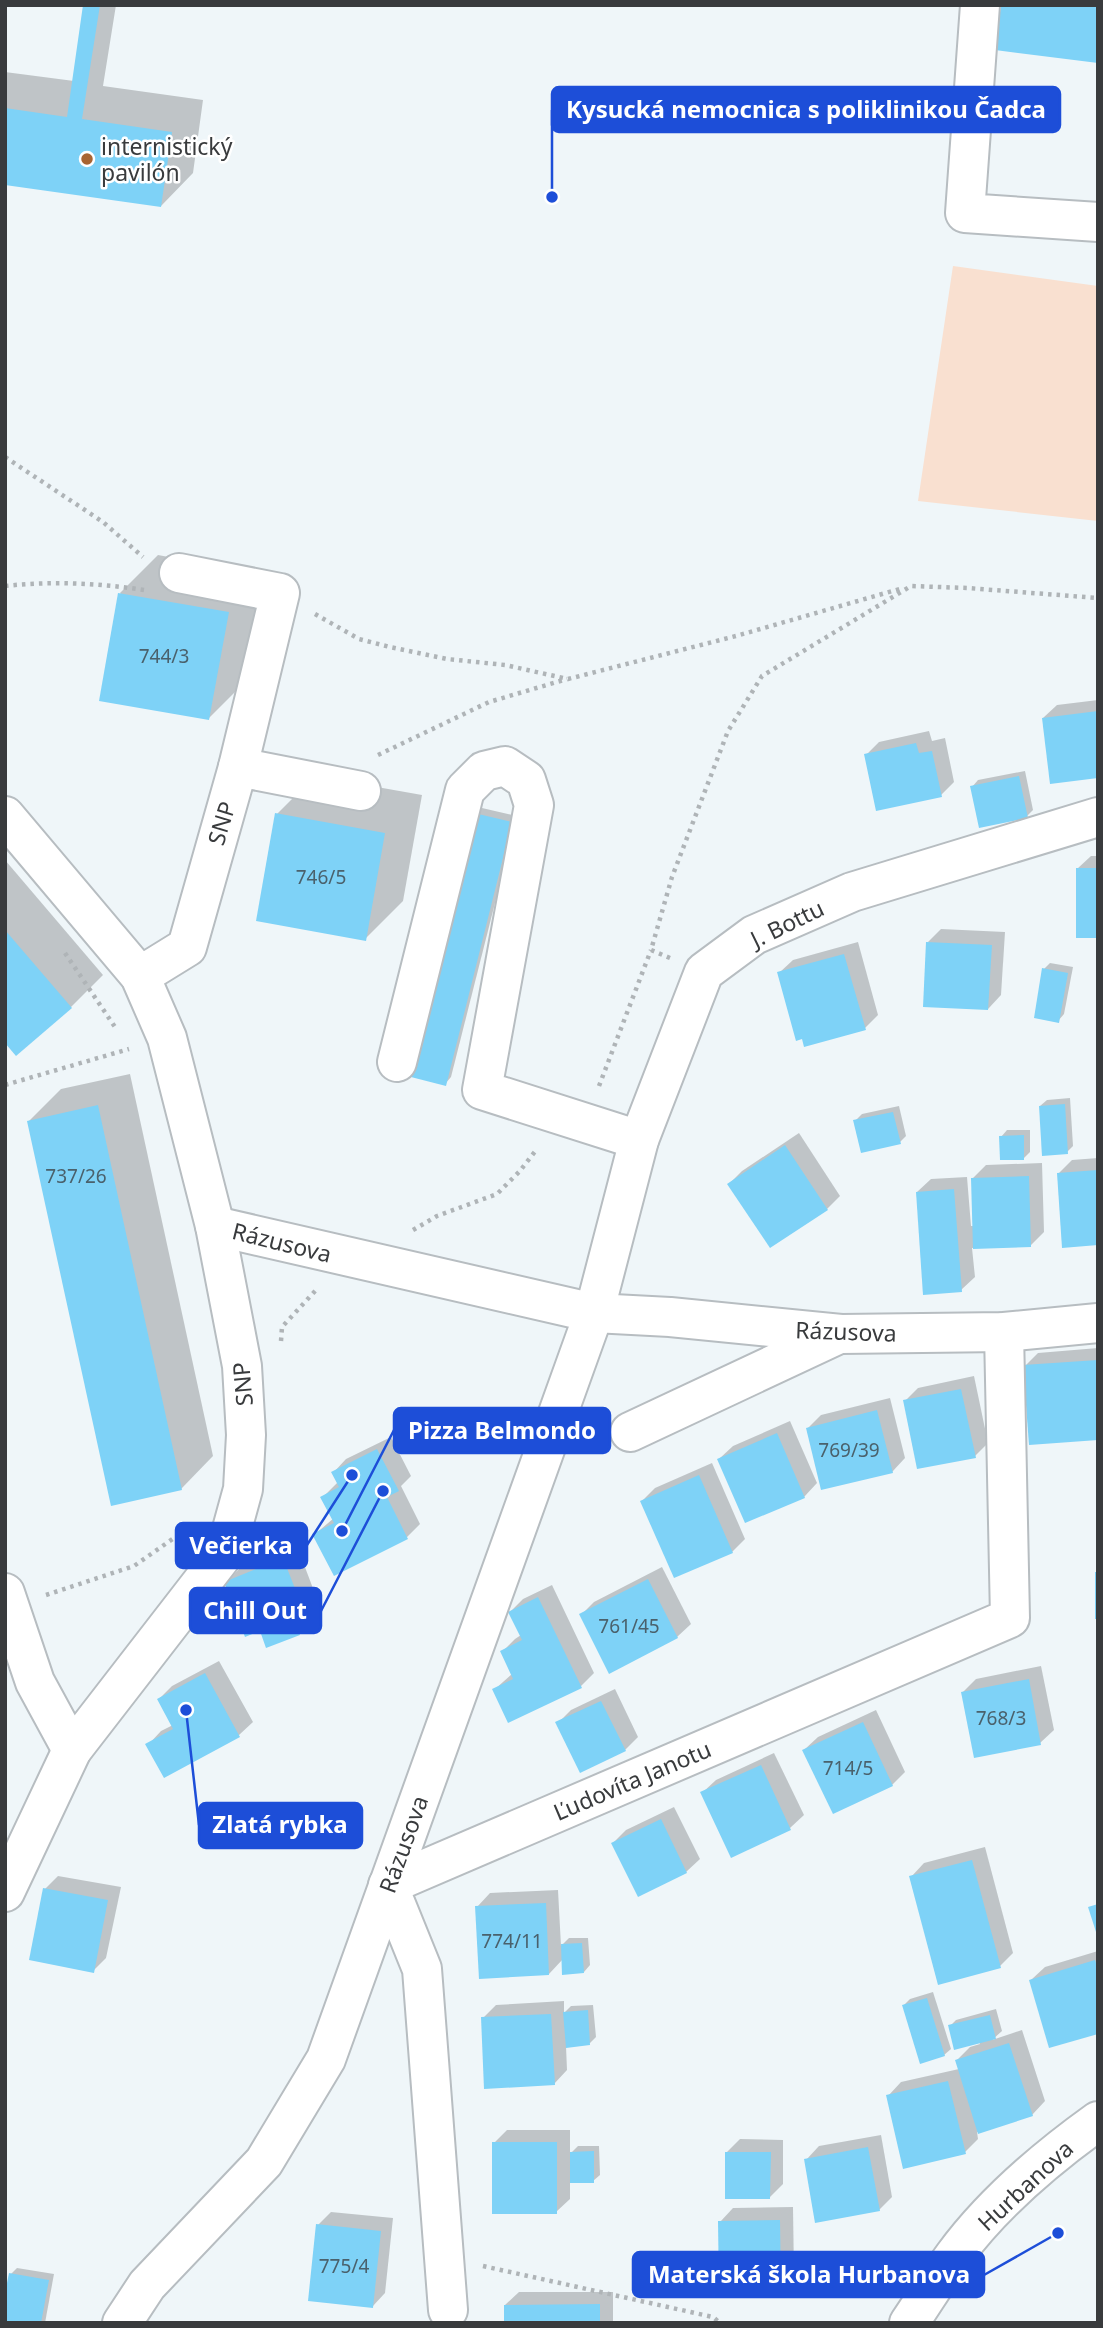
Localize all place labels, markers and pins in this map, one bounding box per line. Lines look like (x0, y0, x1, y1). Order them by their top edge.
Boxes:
callout: Kysucká nemocnica s poliklinikou Čadca (552, 87, 1060, 132)
place label: internistický pavilón (101, 130, 233, 188)
marker: internistický pavilón (79, 151, 95, 167)
callout: Pizza Belmondo (394, 1408, 610, 1453)
callout: Večierka (176, 1523, 307, 1568)
callout: Chill Out (190, 1588, 321, 1633)
callout: Zlatá rybka (199, 1803, 362, 1848)
callout: Materská škola Hurbanova (633, 2252, 984, 2297)

